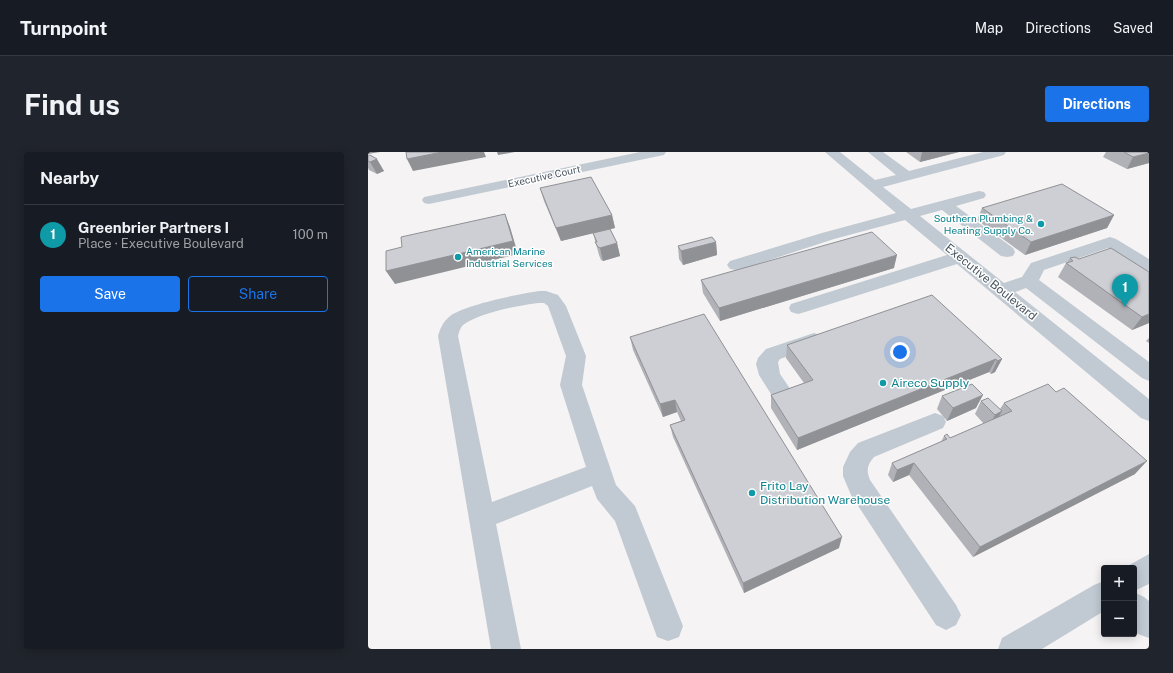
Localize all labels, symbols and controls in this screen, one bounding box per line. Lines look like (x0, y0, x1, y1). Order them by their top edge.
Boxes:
text: Turnpoint (20, 17, 107, 39)
text: Map (975, 20, 1003, 36)
text: Directions (1025, 20, 1091, 36)
text: Saved (1113, 20, 1153, 36)
button: Directions (1045, 86, 1149, 122)
text: Find us (24, 88, 120, 121)
street label: Executive Court (507, 162, 581, 190)
text: Nearby (40, 168, 99, 188)
place label: Southern Plumbing & Heating Supply Co. (934, 212, 1033, 236)
text: Greenbrier Partners I (78, 219, 229, 236)
marker: Southern Plumbing & Heating Supply Co. (1036, 219, 1046, 229)
text: 1 (50, 227, 56, 242)
text: 100 m (292, 227, 328, 242)
text: Place · Executive Boulevard (78, 236, 244, 251)
street label: Executive Boulevard (942, 241, 1040, 323)
place label: American Marine Industrial Services (466, 245, 553, 269)
marker: American Marine Industrial Services (453, 252, 463, 262)
pin: 1 (1112, 274, 1138, 307)
button: Save (40, 276, 180, 312)
button: Share (188, 276, 328, 312)
your location (890, 342, 910, 362)
place label: Aireco Supply (891, 376, 970, 390)
marker: Aireco Supply (878, 378, 888, 388)
place label: Frito Lay Distribution Warehouse (760, 479, 890, 507)
marker: Frito Lay Distribution Warehouse (747, 488, 757, 498)
map controls (1101, 565, 1137, 637)
button: + (1101, 565, 1137, 601)
button: − (1101, 601, 1137, 637)

